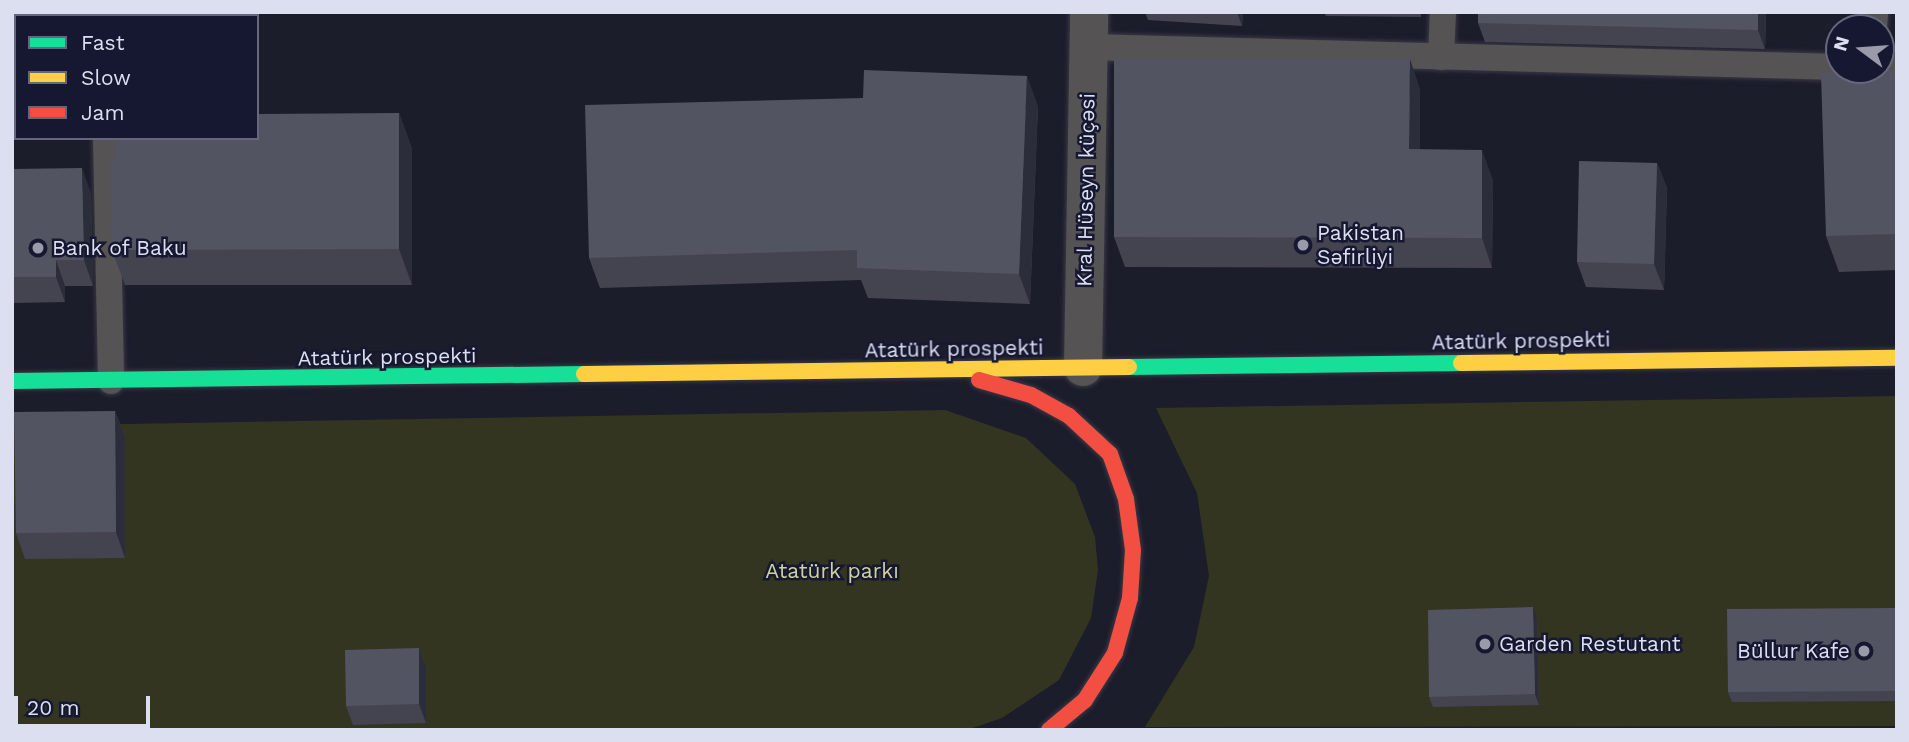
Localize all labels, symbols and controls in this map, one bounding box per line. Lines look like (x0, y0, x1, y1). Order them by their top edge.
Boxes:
legend (14, 14, 259, 140)
north arrow (1825, 14, 1895, 84)
text: Fast (81, 30, 125, 55)
text: N (1828, 34, 1854, 54)
text: Slow (81, 65, 131, 90)
street label: Kral Hüseyn küçəsi (1072, 92, 1100, 288)
text: Jam (81, 100, 124, 125)
place label: Pakistan Səfirliyi (1317, 220, 1404, 270)
place label: Bank of Baku (52, 235, 188, 261)
marker: Pakistan Səfirliyi (1295, 237, 1311, 253)
marker: Bank of Baku (30, 240, 46, 256)
street label: Atatürk prospekti (1431, 327, 1611, 355)
street label: Atatürk prospekti (864, 335, 1044, 363)
street label: Atatürk prospekti (297, 343, 477, 371)
park label: Atatürk parkı (765, 558, 899, 584)
place label: Garden Restutant (1499, 631, 1681, 657)
marker: Garden Restutant (1477, 636, 1493, 652)
place label: Büllur Kafe (1736, 638, 1850, 664)
marker: Büllur Kafe (1856, 643, 1872, 659)
scale bar (18, 682, 154, 726)
text: 20 m (27, 695, 79, 720)

